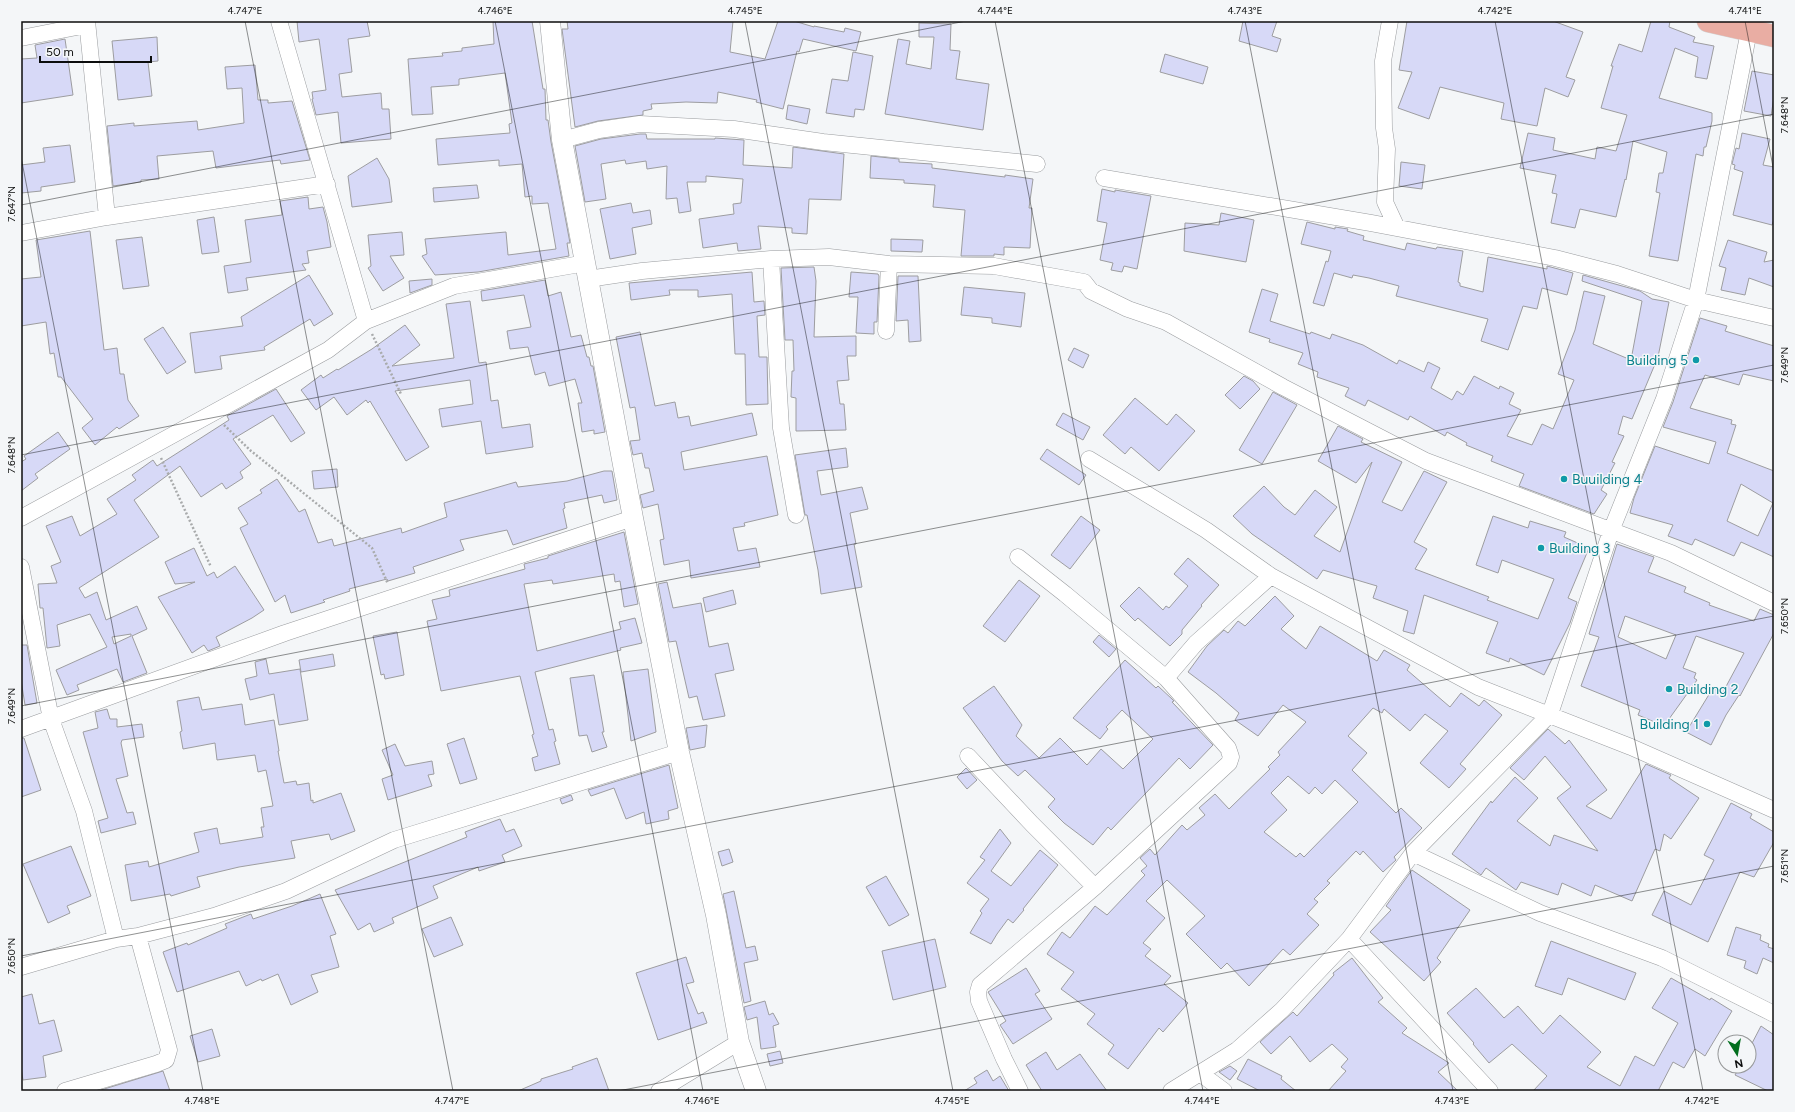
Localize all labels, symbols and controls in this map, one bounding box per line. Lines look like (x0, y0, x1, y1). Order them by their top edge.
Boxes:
text: 4.747°E (228, 4, 263, 17)
text: 4.746°E (477, 4, 513, 17)
text: 4.745°E (727, 4, 763, 17)
text: 4.744°E (977, 4, 1013, 17)
text: 4.743°E (1228, 4, 1263, 17)
text: 4.742°E (1477, 4, 1513, 17)
text: 4.741°E (1728, 4, 1762, 17)
scale bar (40, 38, 151, 64)
text: 50 m (46, 45, 74, 59)
text: 7.648°N (1778, 97, 1791, 133)
text: 7.647°N (5, 186, 18, 222)
text: 7.649°N (1778, 347, 1791, 383)
place label: Building 5 (1626, 352, 1688, 369)
marker: Building 5 (1691, 355, 1701, 365)
text: 7.648°N (5, 437, 18, 473)
place label: Buuilding 4 (1572, 471, 1642, 488)
marker: Buuilding 4 (1559, 474, 1569, 484)
place label: Building 3 (1549, 540, 1610, 557)
marker: Building 3 (1536, 543, 1546, 553)
text: 7.650°N (1778, 598, 1791, 634)
place label: Building 2 (1677, 681, 1738, 698)
marker: Building 2 (1664, 684, 1674, 694)
text: 7.649°N (5, 688, 18, 724)
place label: Building 1 (1640, 716, 1699, 733)
marker: Building 1 (1702, 719, 1712, 729)
text: 7.651°N (1778, 849, 1791, 883)
text: 7.650°N (5, 938, 18, 974)
north arrow (1717, 1034, 1757, 1074)
text: N (1733, 1056, 1744, 1071)
text: 4.748°E (184, 1094, 220, 1107)
text: 4.747°E (435, 1094, 470, 1107)
text: 4.746°E (684, 1094, 720, 1107)
text: 4.745°E (934, 1094, 970, 1107)
text: 4.744°E (1184, 1094, 1220, 1107)
text: 4.743°E (1435, 1094, 1470, 1107)
text: 4.742°E (1684, 1094, 1720, 1107)

